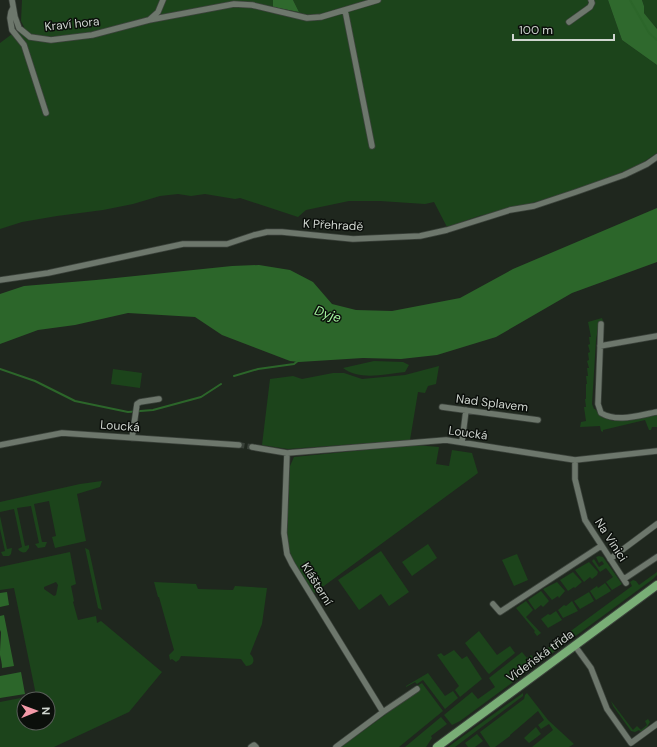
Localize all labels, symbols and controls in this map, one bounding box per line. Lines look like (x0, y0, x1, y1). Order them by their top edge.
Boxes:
street label: Kraví hora (44, 13, 100, 35)
scale bar (513, 16, 614, 42)
text: 100 m (519, 22, 553, 38)
street label: K Přehradě (302, 215, 364, 235)
water label: Dyje (313, 302, 343, 326)
street label: Nad Splavem (455, 391, 529, 415)
street label: Loucká (100, 417, 140, 435)
street label: Loucká (447, 422, 489, 444)
street label: Na Vinici (591, 515, 631, 565)
street label: Klášterní (298, 560, 336, 609)
street label: Vídeňská třída (503, 626, 577, 686)
north arrow (16, 691, 56, 731)
text: N (39, 707, 53, 715)

